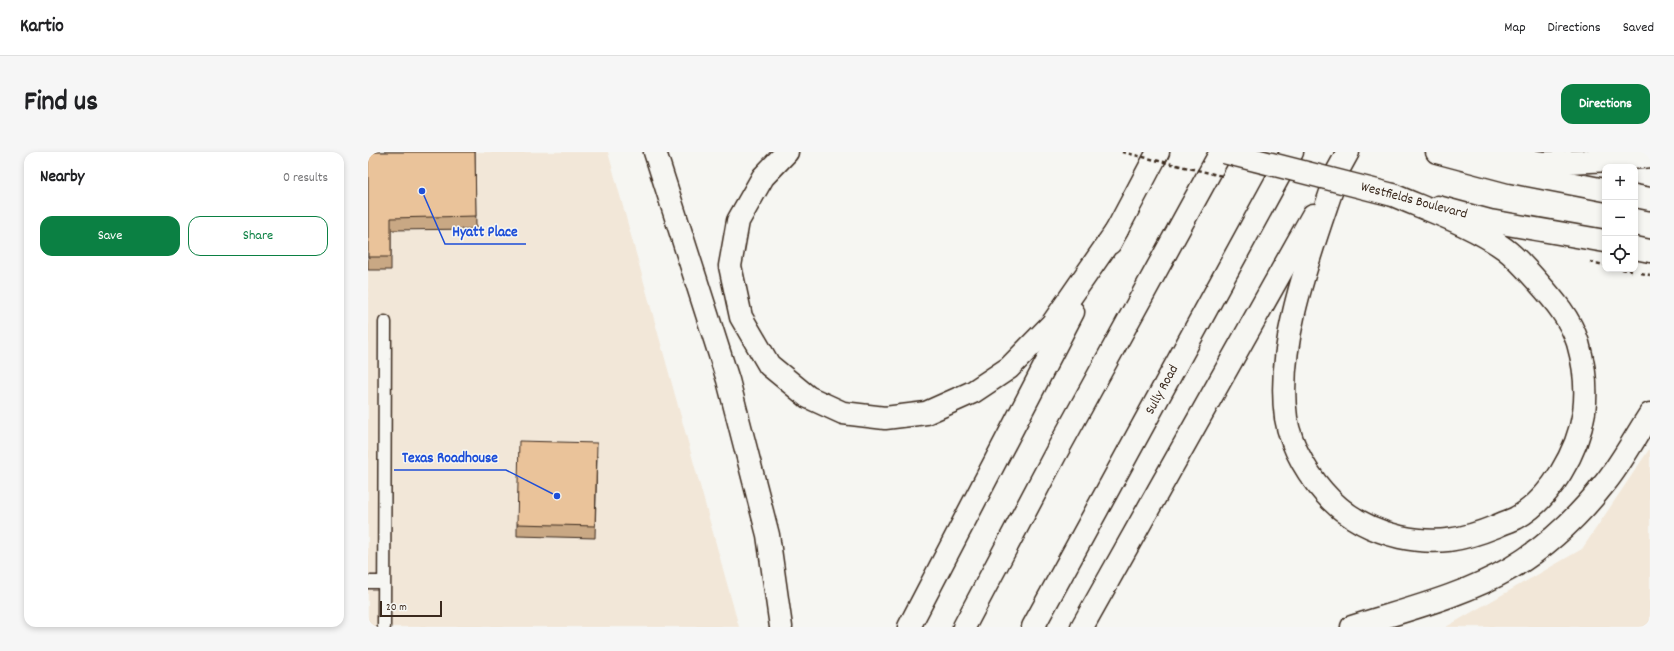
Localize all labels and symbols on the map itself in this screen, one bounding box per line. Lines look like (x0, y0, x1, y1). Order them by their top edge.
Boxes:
street label: Westfields Boulevard (1359, 177, 1469, 225)
callout: Hyatt Place (445, 217, 526, 244)
text: Hyatt Place (452, 222, 518, 244)
street label: Sully Road (1141, 361, 1184, 418)
callout: Texas Roadhouse (394, 443, 506, 470)
text: Texas Roadhouse (402, 448, 498, 470)
scale bar (380, 599, 442, 618)

